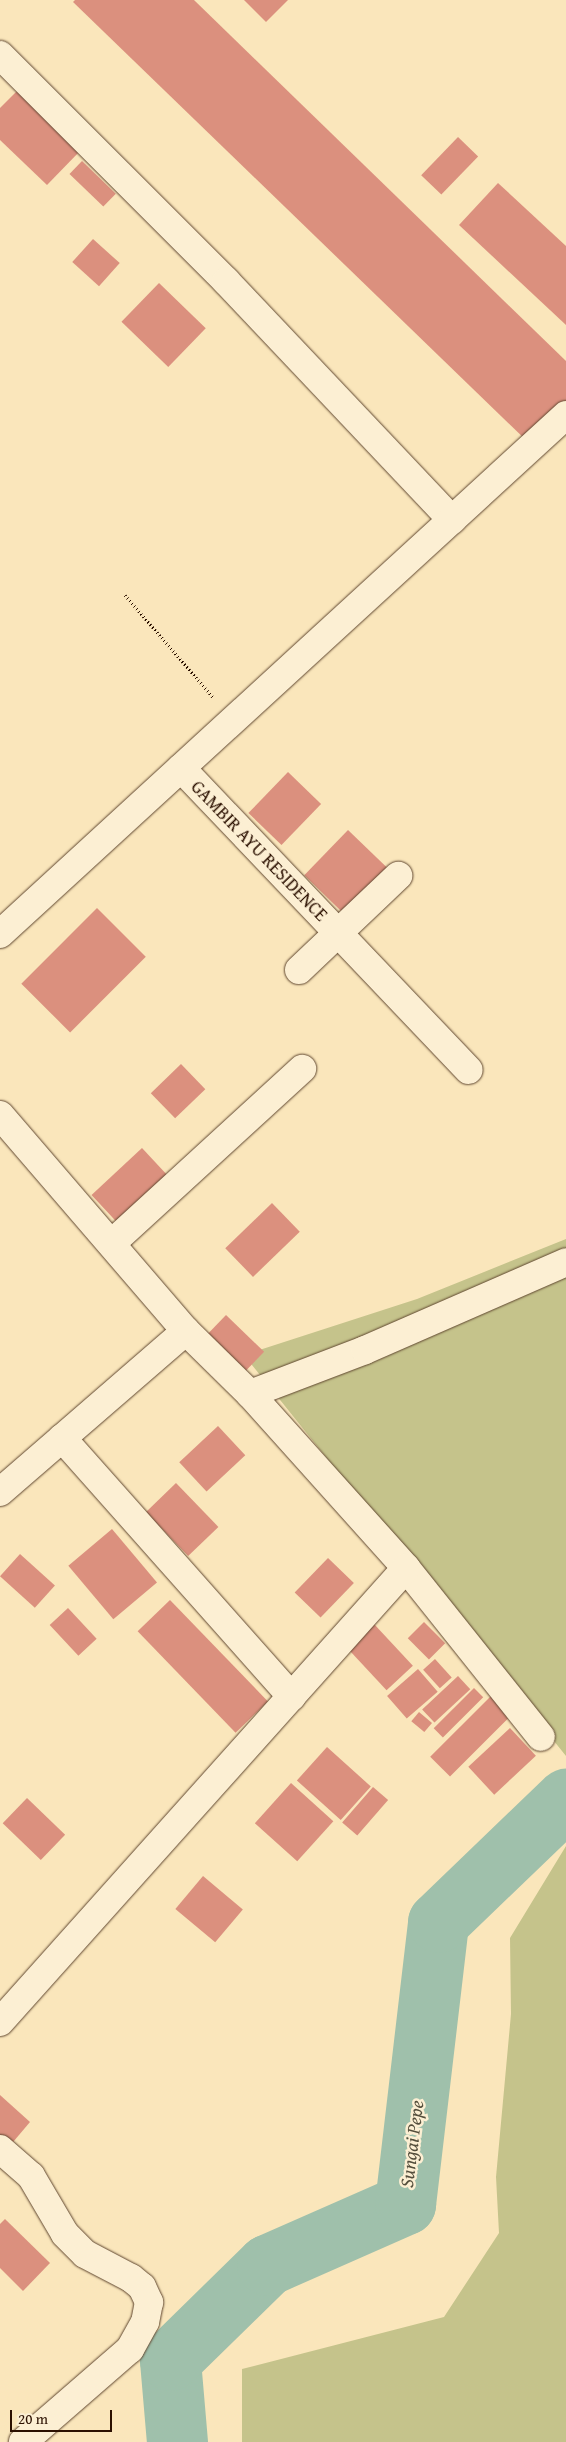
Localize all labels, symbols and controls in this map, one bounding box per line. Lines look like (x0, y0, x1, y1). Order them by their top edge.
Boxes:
street label: GAMBIR AYU RESIDENCE (186, 776, 332, 926)
water label: Sungai Pepe (395, 2099, 429, 2189)
scale bar (12, 2400, 115, 2432)
text: 20 m (18, 2408, 48, 2429)

